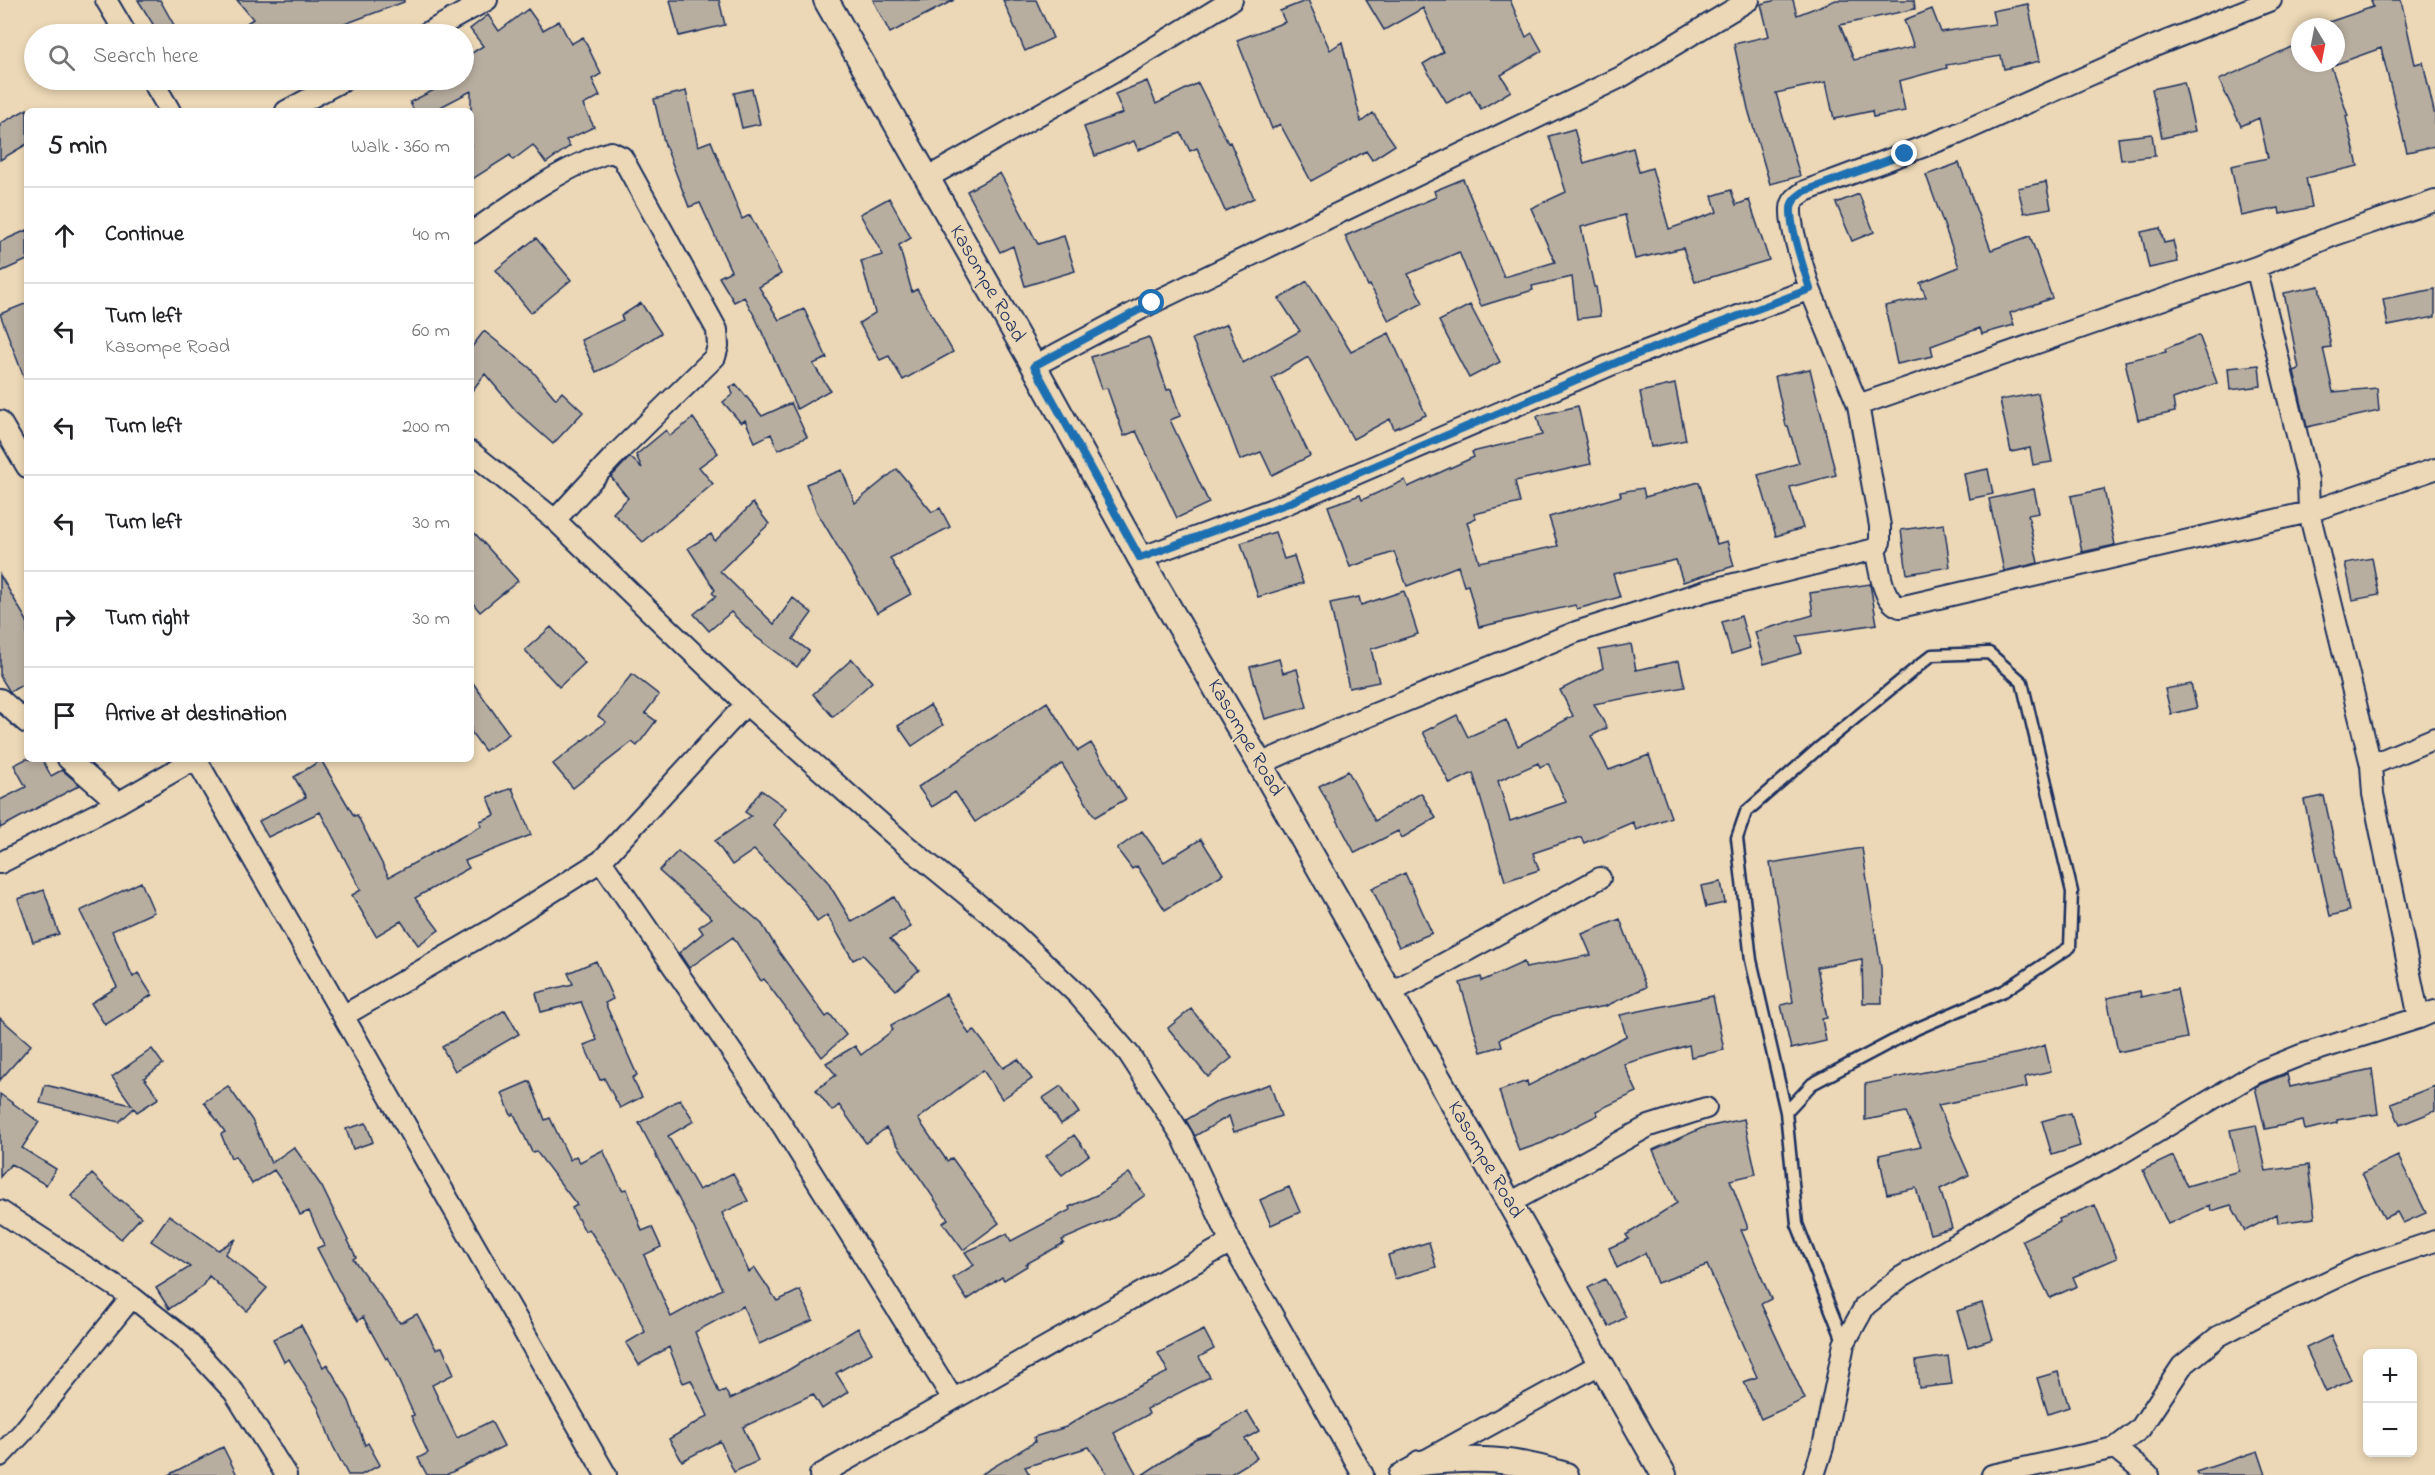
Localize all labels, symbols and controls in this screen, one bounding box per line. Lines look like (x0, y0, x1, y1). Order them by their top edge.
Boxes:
north arrow (2291, 18, 2345, 72)
search box (24, 24, 474, 90)
icon: search (45, 41, 78, 74)
text: Search here (93, 41, 198, 73)
text: 5 min (48, 128, 107, 166)
text: Walk · 360 m (351, 133, 450, 162)
route end (1891, 140, 1917, 166)
icon: ahead (48, 219, 81, 252)
text: Continue (105, 219, 184, 251)
street label: Kasompe Road (941, 220, 1033, 348)
text: 40 m (413, 221, 450, 250)
route start (1138, 289, 1164, 315)
text: Turn left (105, 301, 182, 333)
icon: left (48, 315, 81, 348)
text: 60 m (412, 317, 450, 346)
text: Kasompe Road (105, 333, 230, 362)
icon: left (48, 411, 81, 444)
text: Turn left (105, 411, 182, 443)
text: 200 m (402, 413, 450, 442)
icon: left (48, 507, 81, 540)
text: Turn left (105, 507, 182, 539)
text: 30 m (413, 509, 450, 538)
icon: right (48, 603, 81, 636)
text: Turn right (105, 603, 190, 635)
text: 30 m (413, 605, 450, 634)
street label: Kasompe Road (1199, 674, 1291, 802)
icon: arrive (48, 699, 81, 732)
text: Arrive at destination (105, 699, 287, 731)
street label: Kasompe Road (1439, 1096, 1531, 1224)
map controls (2363, 1349, 2417, 1457)
button: + (2363, 1349, 2417, 1403)
button: − (2363, 1403, 2417, 1457)

